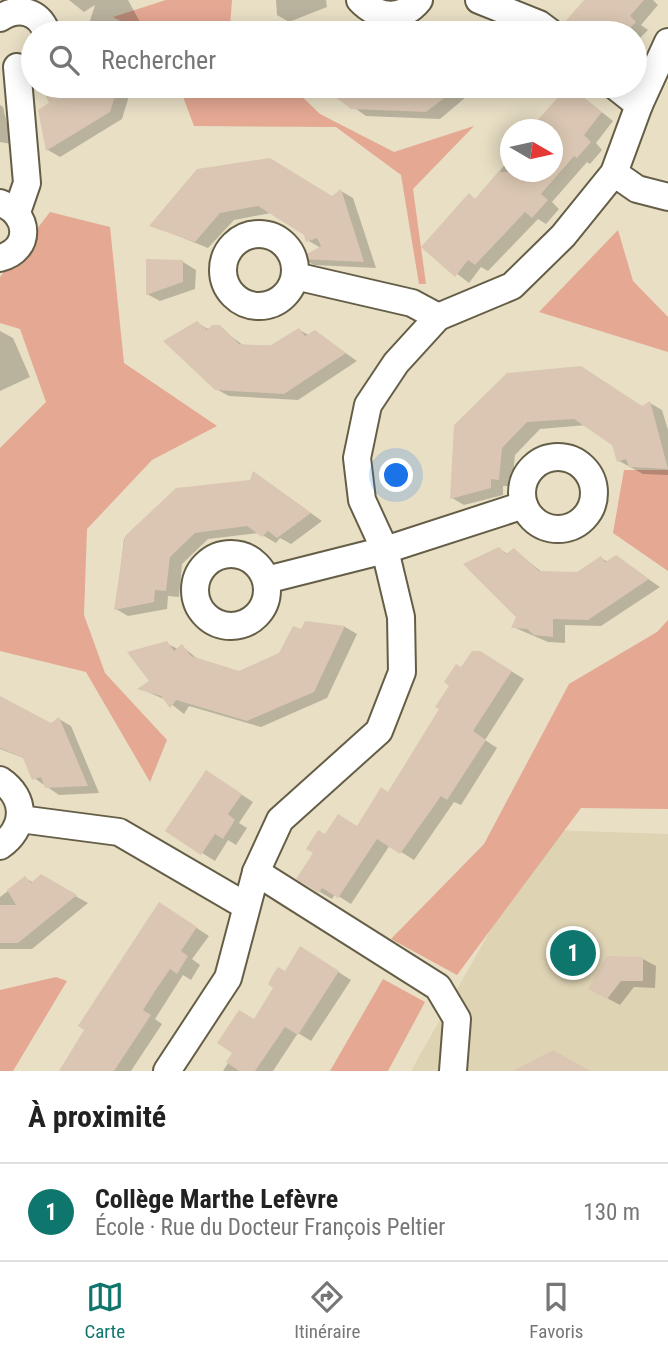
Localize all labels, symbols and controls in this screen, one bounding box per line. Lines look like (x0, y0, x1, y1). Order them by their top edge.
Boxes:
search box (21, 21, 647, 98)
icon: search (45, 41, 83, 79)
text: Rechercher (101, 45, 216, 75)
north arrow (500, 119, 563, 182)
your location (379, 458, 413, 492)
pin: 1 (550, 927, 596, 979)
text: À proximité (28, 1099, 166, 1134)
text: Collège Marthe Lefèvre (95, 1184, 338, 1214)
text: 1 (45, 1199, 57, 1226)
text: 130 m (583, 1199, 640, 1226)
text: École · Rue du Docteur François Peltier (95, 1214, 445, 1241)
tab: Carte (84, 1278, 125, 1343)
tab: Itinéraire (294, 1278, 360, 1343)
tab: Favoris (529, 1278, 583, 1343)

